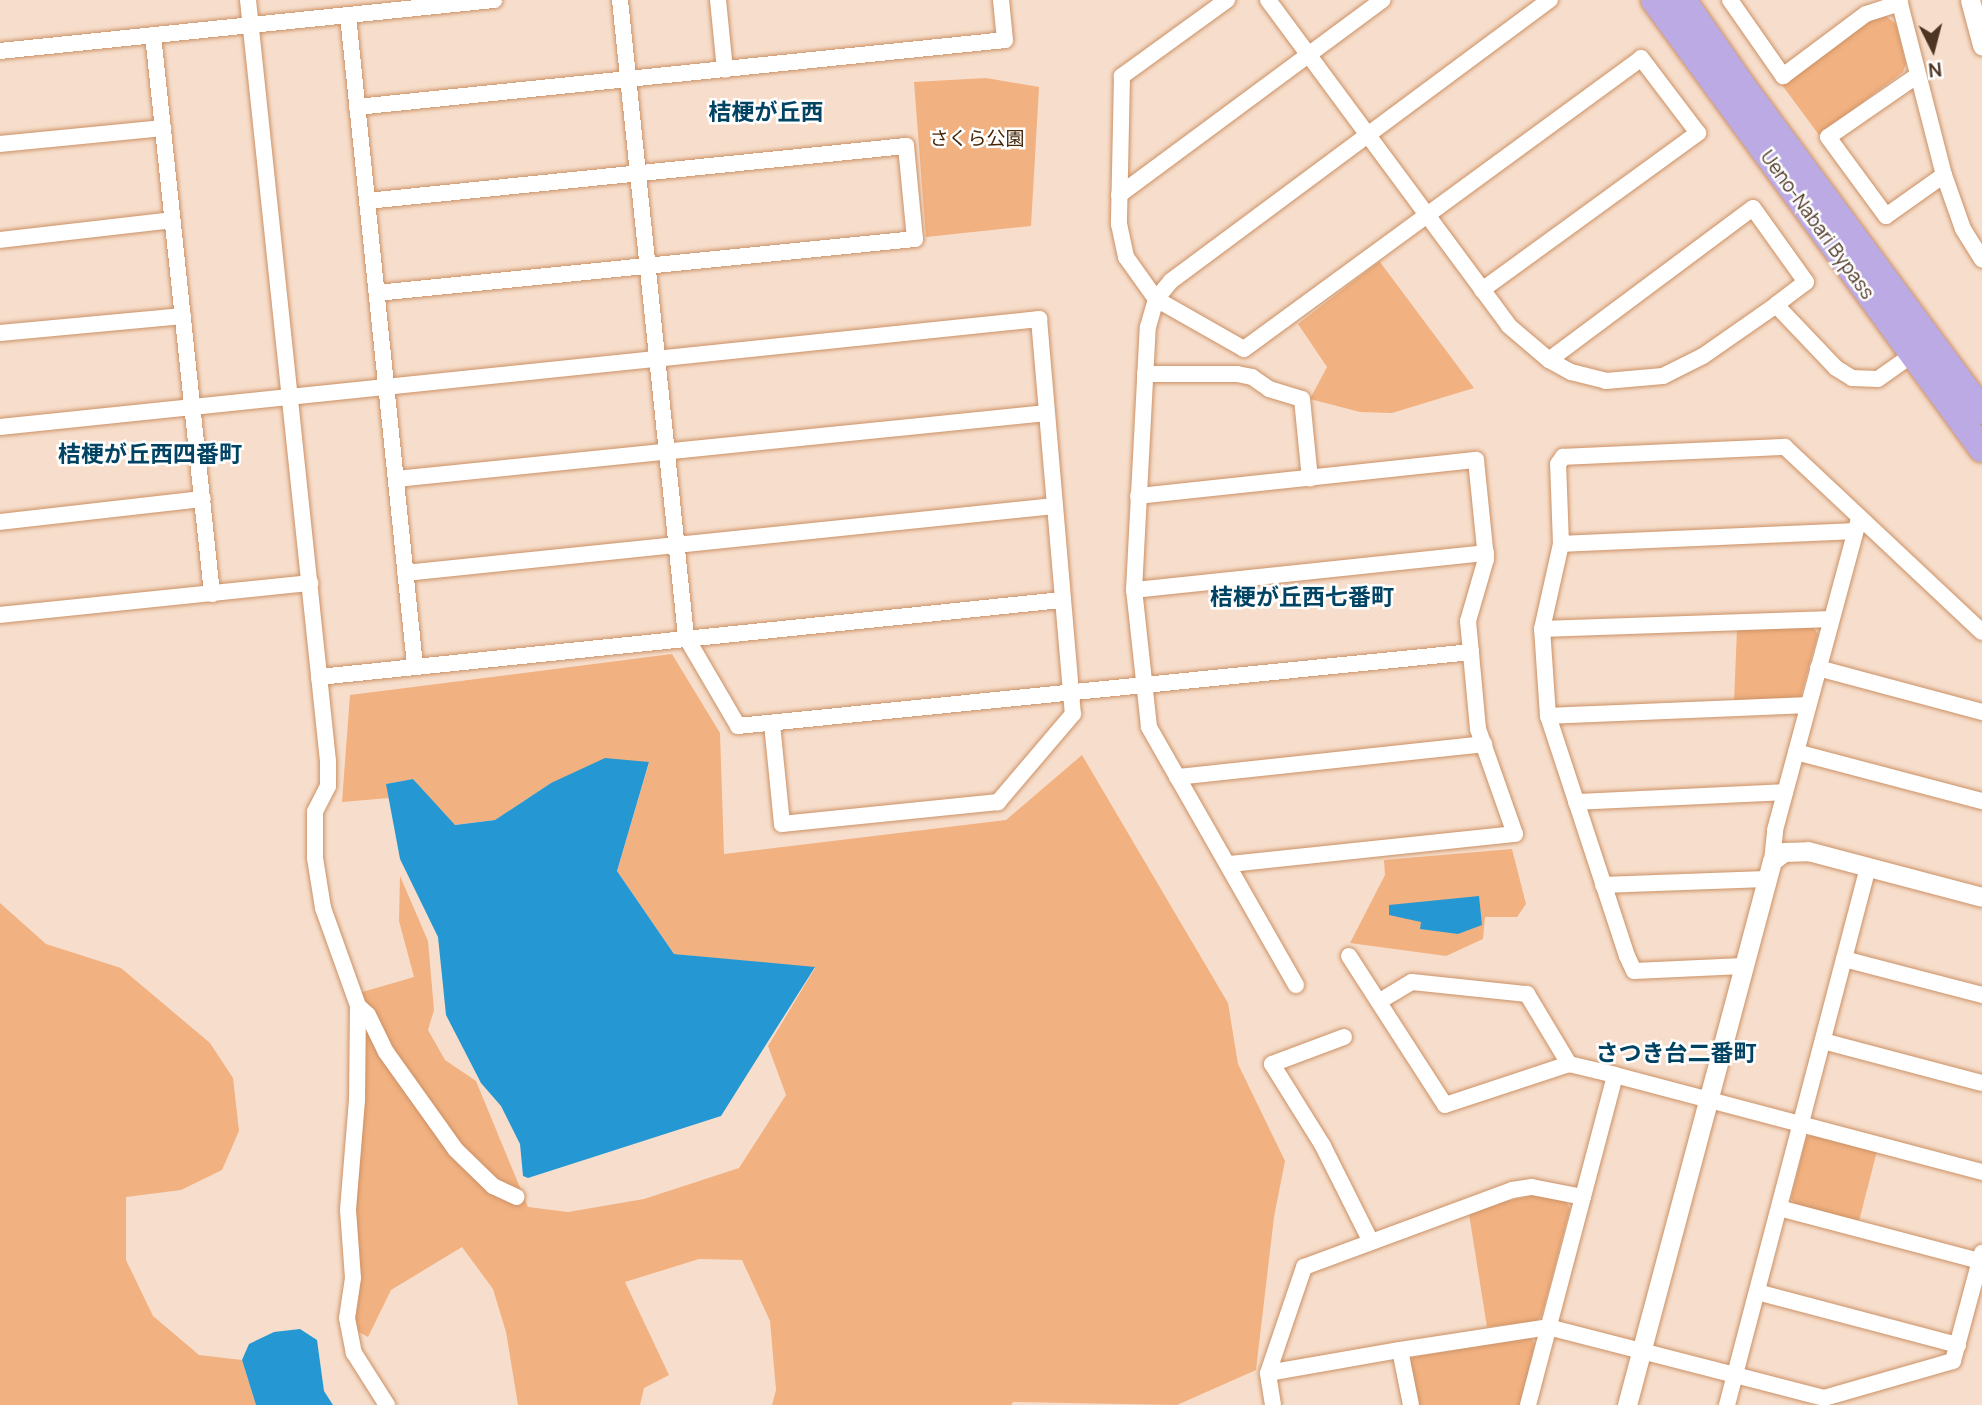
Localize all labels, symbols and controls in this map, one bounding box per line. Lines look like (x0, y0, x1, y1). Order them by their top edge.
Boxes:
north arrow (1898, 14, 1968, 84)
text: N (1927, 56, 1943, 84)
district label: 桔梗が丘西 (709, 97, 823, 125)
park label: さくら公園 (930, 128, 1024, 150)
street label: Ueno-Nabari Bypass (1755, 146, 1879, 304)
district label: 桔梗が丘西四番町 (58, 439, 242, 467)
district label: 桔梗が丘西七番町 (1210, 582, 1394, 610)
district label: さつき台二番町 (1596, 1038, 1756, 1066)

